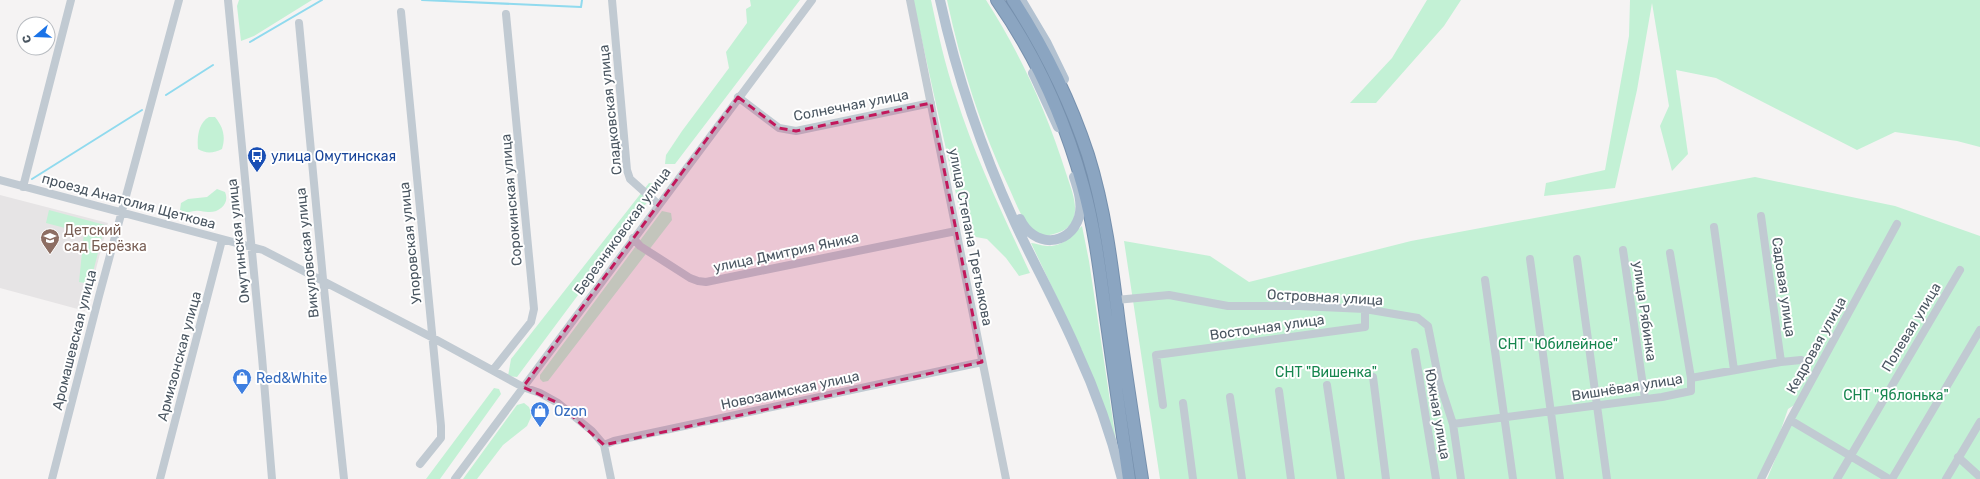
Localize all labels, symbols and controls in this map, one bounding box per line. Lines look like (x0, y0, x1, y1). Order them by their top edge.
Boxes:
north arrow (16, 16, 56, 56)
text: С (20, 33, 34, 45)
street label: Сладковская улица (595, 44, 626, 176)
street label: Солнечная улица (792, 86, 910, 125)
street label: Сорокинская улица (497, 133, 526, 267)
bus stop icon: улица Омутинская (246, 145, 268, 173)
street label: улица Степана Третьякова (945, 147, 996, 327)
place label: улица Омутинская (271, 148, 396, 165)
street label: Березняковская улица (570, 164, 674, 298)
street label: проезд Анатолия Щеткова (40, 170, 218, 233)
street label: Омутинская улица (223, 178, 253, 304)
street label: Упоровская улица (396, 181, 425, 305)
street label: Викуловская улица (292, 187, 323, 319)
place label: Детский сад Берёзка (64, 222, 147, 255)
school or university icon: Детский сад Берёзка (39, 227, 61, 255)
street label: улица Дмитрия Яника (712, 229, 860, 276)
street label: Садовая улица (1768, 236, 1799, 338)
street label: улица Рябинка (1629, 260, 1660, 362)
street label: Аромашевская улица (49, 268, 100, 412)
street label: Полевая улица (1878, 280, 1945, 375)
street label: Островная улица (1267, 286, 1383, 309)
street label: Армизонская улица (154, 289, 205, 423)
street label: Кедровая улица (1783, 294, 1850, 397)
street label: Восточная улица (1209, 311, 1325, 344)
park label: СНТ "Юбилейное" (1498, 336, 1618, 353)
park label: СНТ "Вишенка" (1275, 364, 1377, 381)
shop icon: Red&White (231, 367, 253, 395)
street label: Новозаимская улица (719, 367, 861, 413)
street label: Южная улица (1421, 367, 1454, 461)
place label: Red&White (256, 370, 327, 387)
street label: Вишнёвая улица (1570, 370, 1684, 405)
park label: СНТ "Яблонька" (1843, 387, 1949, 404)
shop icon: Ozon (529, 400, 551, 428)
place label: Ozon (554, 403, 587, 420)

